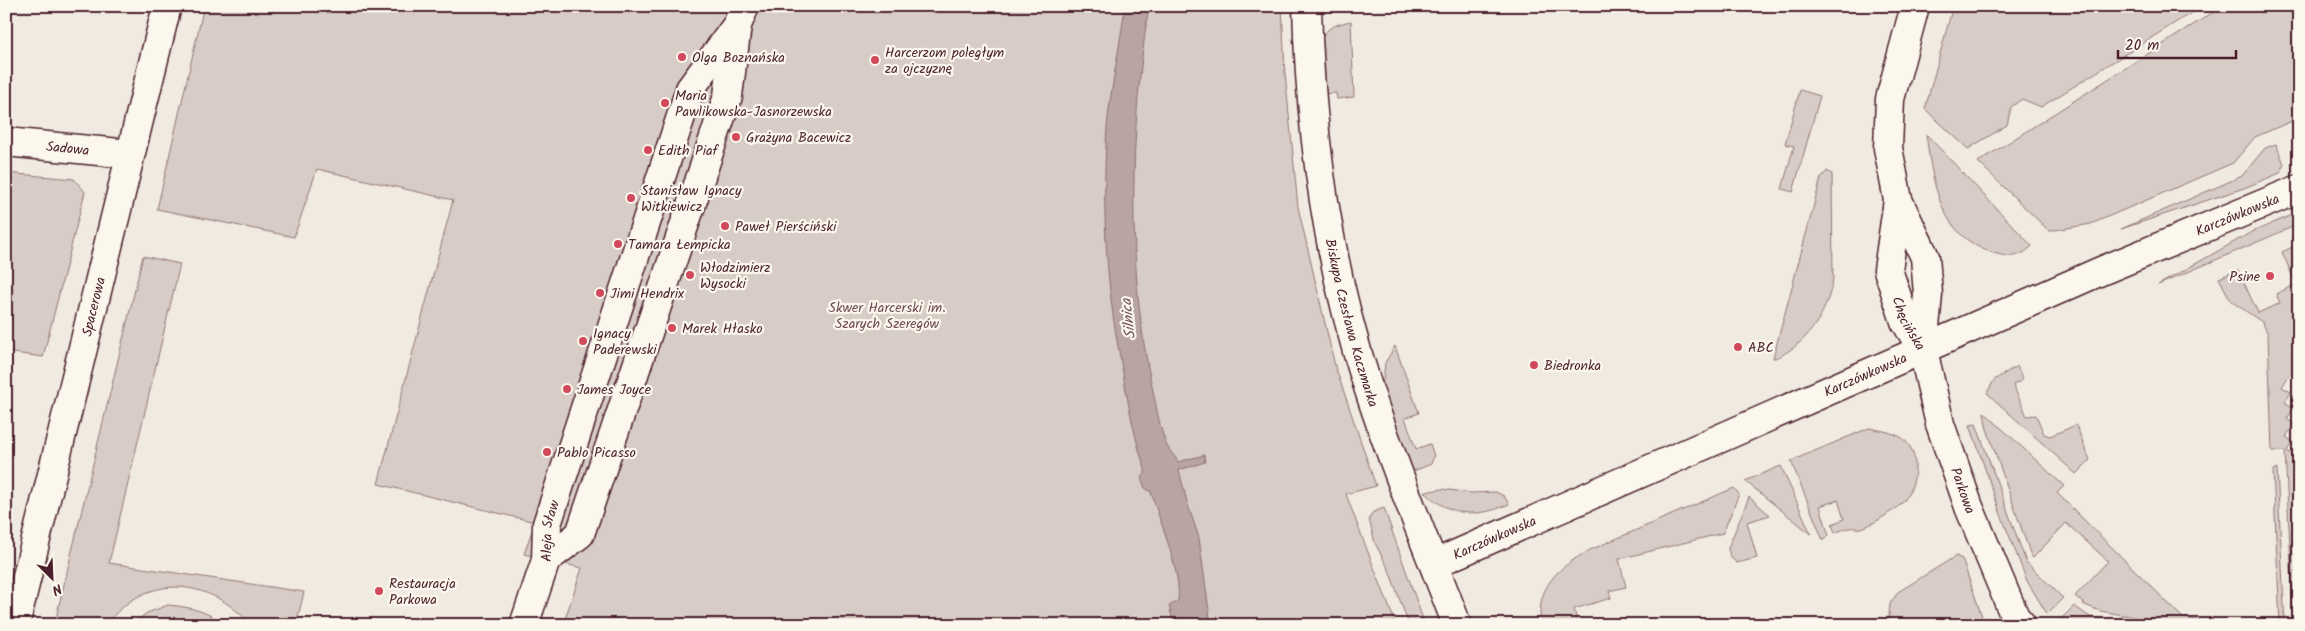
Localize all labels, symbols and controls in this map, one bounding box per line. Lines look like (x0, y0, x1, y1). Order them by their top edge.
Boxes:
scale bar (2118, 28, 2235, 60)
text: 20 m (2125, 34, 2159, 58)
place label: Harcerzom poległym za ojczyznę (885, 42, 1004, 80)
place label: Olga Boznańska (692, 47, 785, 69)
marker: Olga Boznańska (676, 51, 688, 63)
marker: Harcerzom poległym za ojczyznę (869, 54, 881, 66)
place label: Maria Pawlikowska-Jasnorzewska (675, 85, 832, 123)
marker: Maria Pawlikowska-Jasnorzewska (659, 97, 671, 109)
place label: Grażyna Bacewicz (746, 127, 851, 149)
marker: Grażyna Bacewicz (730, 131, 742, 143)
street label: Sadowa (45, 136, 90, 162)
place label: Edith Piaf (658, 140, 720, 162)
marker: Edith Piaf (642, 144, 654, 156)
place label: Stanisław Ignacy Witkiewicz (641, 180, 742, 218)
street label: Karczówkowska (2192, 188, 2283, 243)
marker: Stanisław Ignacy Witkiewicz (625, 192, 637, 204)
place label: Paweł Pierściński (735, 216, 837, 238)
marker: Paweł Pierściński (719, 220, 731, 232)
place label: Tamara Łempicka (628, 234, 731, 256)
street label: Biskupa Czesława Kaczmarka (1319, 237, 1384, 410)
marker: Tamara Łempicka (612, 238, 624, 250)
place label: Włodzimierz Wysocki (700, 257, 770, 295)
place label: Psine (2229, 266, 2261, 288)
marker: Włodzimierz Wysocki (684, 269, 696, 281)
marker: Psine (2264, 270, 2276, 282)
street label: Spacerowa (76, 275, 112, 339)
place label: Jimi Hendrix (610, 283, 685, 305)
marker: Jimi Hendrix (594, 287, 606, 299)
street label: Chęcińska (1886, 294, 1931, 355)
park label: Skwer Harcerski im. Szarych Szeregów (829, 297, 945, 335)
water label: Silnica (1115, 297, 1143, 340)
place label: Marek Hłasko (682, 318, 763, 340)
marker: Marek Hłasko (666, 322, 678, 334)
place label: Ignacy Paderewski (593, 323, 657, 361)
marker: Ignacy Paderewski (577, 335, 589, 347)
place label: ABC (1748, 337, 1774, 359)
marker: ABC (1732, 341, 1744, 353)
street label: Karczówkowska (1820, 347, 1911, 403)
place label: Biedronka (1544, 355, 1601, 377)
marker: Biedronka (1528, 359, 1540, 371)
place label: James Joyce (577, 379, 652, 401)
marker: James Joyce (561, 383, 573, 395)
place label: Pablo Picasso (557, 442, 636, 464)
marker: Pablo Picasso (541, 446, 553, 458)
street label: Parkowa (1944, 465, 1981, 517)
street label: Aleja Sław (536, 497, 566, 562)
street label: Karczówkowska (1450, 510, 1540, 566)
north arrow (28, 554, 78, 604)
place label: Restauracja Parkowa (389, 573, 456, 611)
text: N (48, 577, 65, 601)
marker: Restauracja Parkowa (373, 585, 385, 597)

